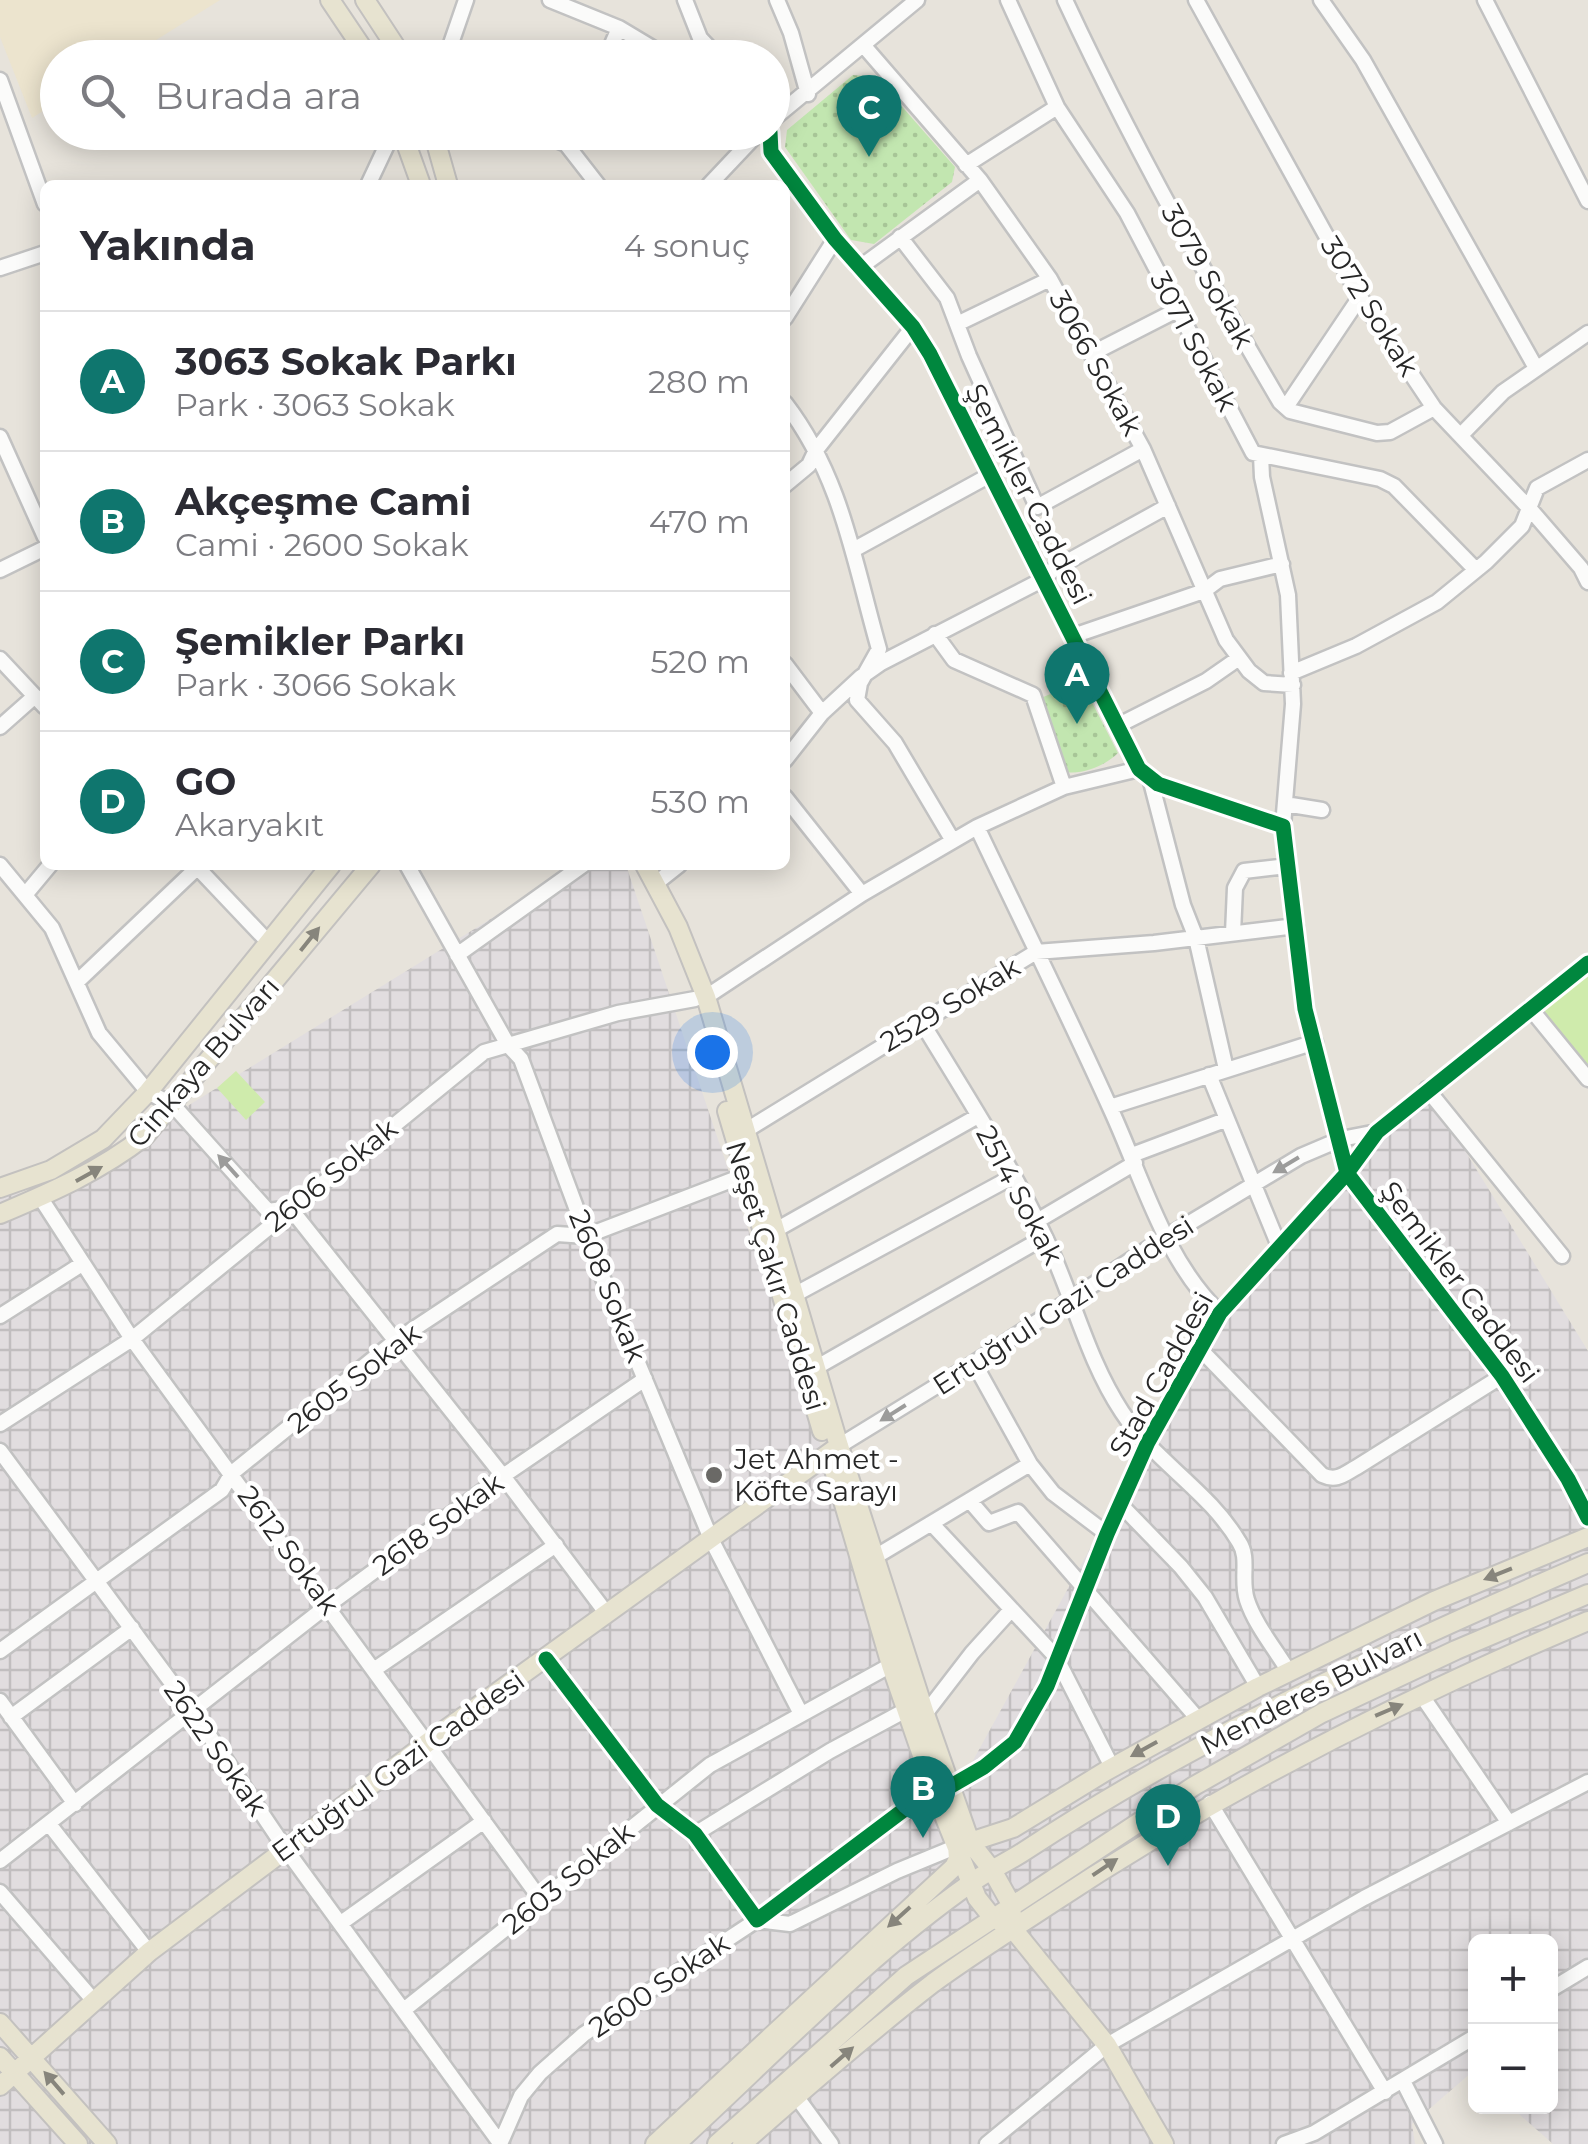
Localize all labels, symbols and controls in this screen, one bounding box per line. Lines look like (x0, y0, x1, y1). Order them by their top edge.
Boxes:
search box (40, 40, 790, 150)
icon: search (75, 68, 130, 123)
text: Burada ara (155, 72, 362, 119)
pin: C (836, 74, 902, 157)
street label: 3079 Sokak (1154, 198, 1262, 354)
text: Yakında (80, 219, 256, 271)
text: 4 sonuç (624, 226, 750, 265)
street label: 3072 Sokak (1314, 230, 1427, 382)
street label: 3071 Sokak (1143, 266, 1245, 417)
street label: 3066 Sokak (1042, 285, 1150, 442)
text: 3063 Sokak Parkı (175, 338, 517, 385)
text: A (100, 362, 125, 401)
text: 280 m (648, 362, 750, 401)
street label: Şemikler Caddesi (959, 378, 1099, 610)
text: Park · 3063 Sokak (175, 385, 455, 424)
text: Akçeşme Cami (175, 478, 471, 525)
text: B (100, 502, 125, 541)
text: 470 m (649, 502, 750, 541)
text: Cami · 2600 Sokak (175, 525, 469, 564)
text: Şemikler Parkı (175, 618, 465, 665)
text: C (101, 642, 124, 681)
text: 520 m (650, 642, 750, 681)
pin: A (1044, 642, 1110, 724)
text: Park · 3066 Sokak (175, 665, 456, 704)
text: GO (175, 758, 236, 805)
text: D (99, 782, 126, 821)
text: 530 m (650, 782, 750, 821)
text: Akaryakıt (175, 805, 324, 844)
one-way arrow (299, 927, 320, 952)
street label: 2529 Sokak (874, 949, 1026, 1059)
street label: Cinkaya Bulvarı (120, 970, 286, 1154)
your location (687, 1027, 738, 1078)
street label: 2606 Sokak (258, 1111, 404, 1239)
street label: 2514 Sokak (969, 1120, 1071, 1270)
street label: Neşet Çakır Caddesi (719, 1137, 833, 1415)
one-way arrow (217, 1154, 240, 1178)
one-way arrow (1272, 1156, 1300, 1173)
one-way arrow (75, 1166, 103, 1184)
street label: Şemikler Caddesi (1373, 1175, 1547, 1389)
street label: 2608 Sokak (562, 1205, 654, 1367)
street label: Ertuğrul Gazi Caddesi (926, 1208, 1200, 1402)
street label: Stad Caddesi (1102, 1286, 1220, 1462)
street label: 2605 Sokak (281, 1315, 427, 1440)
one-way arrow (879, 1403, 906, 1422)
place label: Jet Ahmet - Köfte Sarayı (733, 1442, 899, 1508)
marker: Jet Ahmet - Köfte Sarayı (703, 1464, 725, 1486)
street label: 2618 Sokak (366, 1465, 510, 1583)
street label: 2612 Sokak (231, 1479, 347, 1621)
one-way arrow (1483, 1567, 1513, 1583)
street label: Menderes Bulvarı (1194, 1620, 1428, 1762)
street label: Ertuğrul Gazi Caddesi (265, 1663, 531, 1869)
street label: 2622 Sokak (157, 1674, 275, 1822)
one-way arrow (1374, 1701, 1404, 1717)
one-way arrow (1130, 1740, 1158, 1758)
pin: B (890, 1756, 956, 1838)
pin: D (1136, 1784, 1200, 1866)
street label: 2603 Sokak (496, 1815, 641, 1941)
one-way arrow (1092, 1859, 1119, 1877)
one-way arrow (887, 1905, 912, 1927)
street label: 2600 Sokak (582, 1926, 736, 2044)
map controls (1468, 1934, 1558, 2114)
button: + (1468, 1934, 1558, 2024)
button: − (1468, 2024, 1558, 2114)
one-way arrow (829, 2046, 854, 2068)
one-way arrow (43, 2071, 65, 2096)

